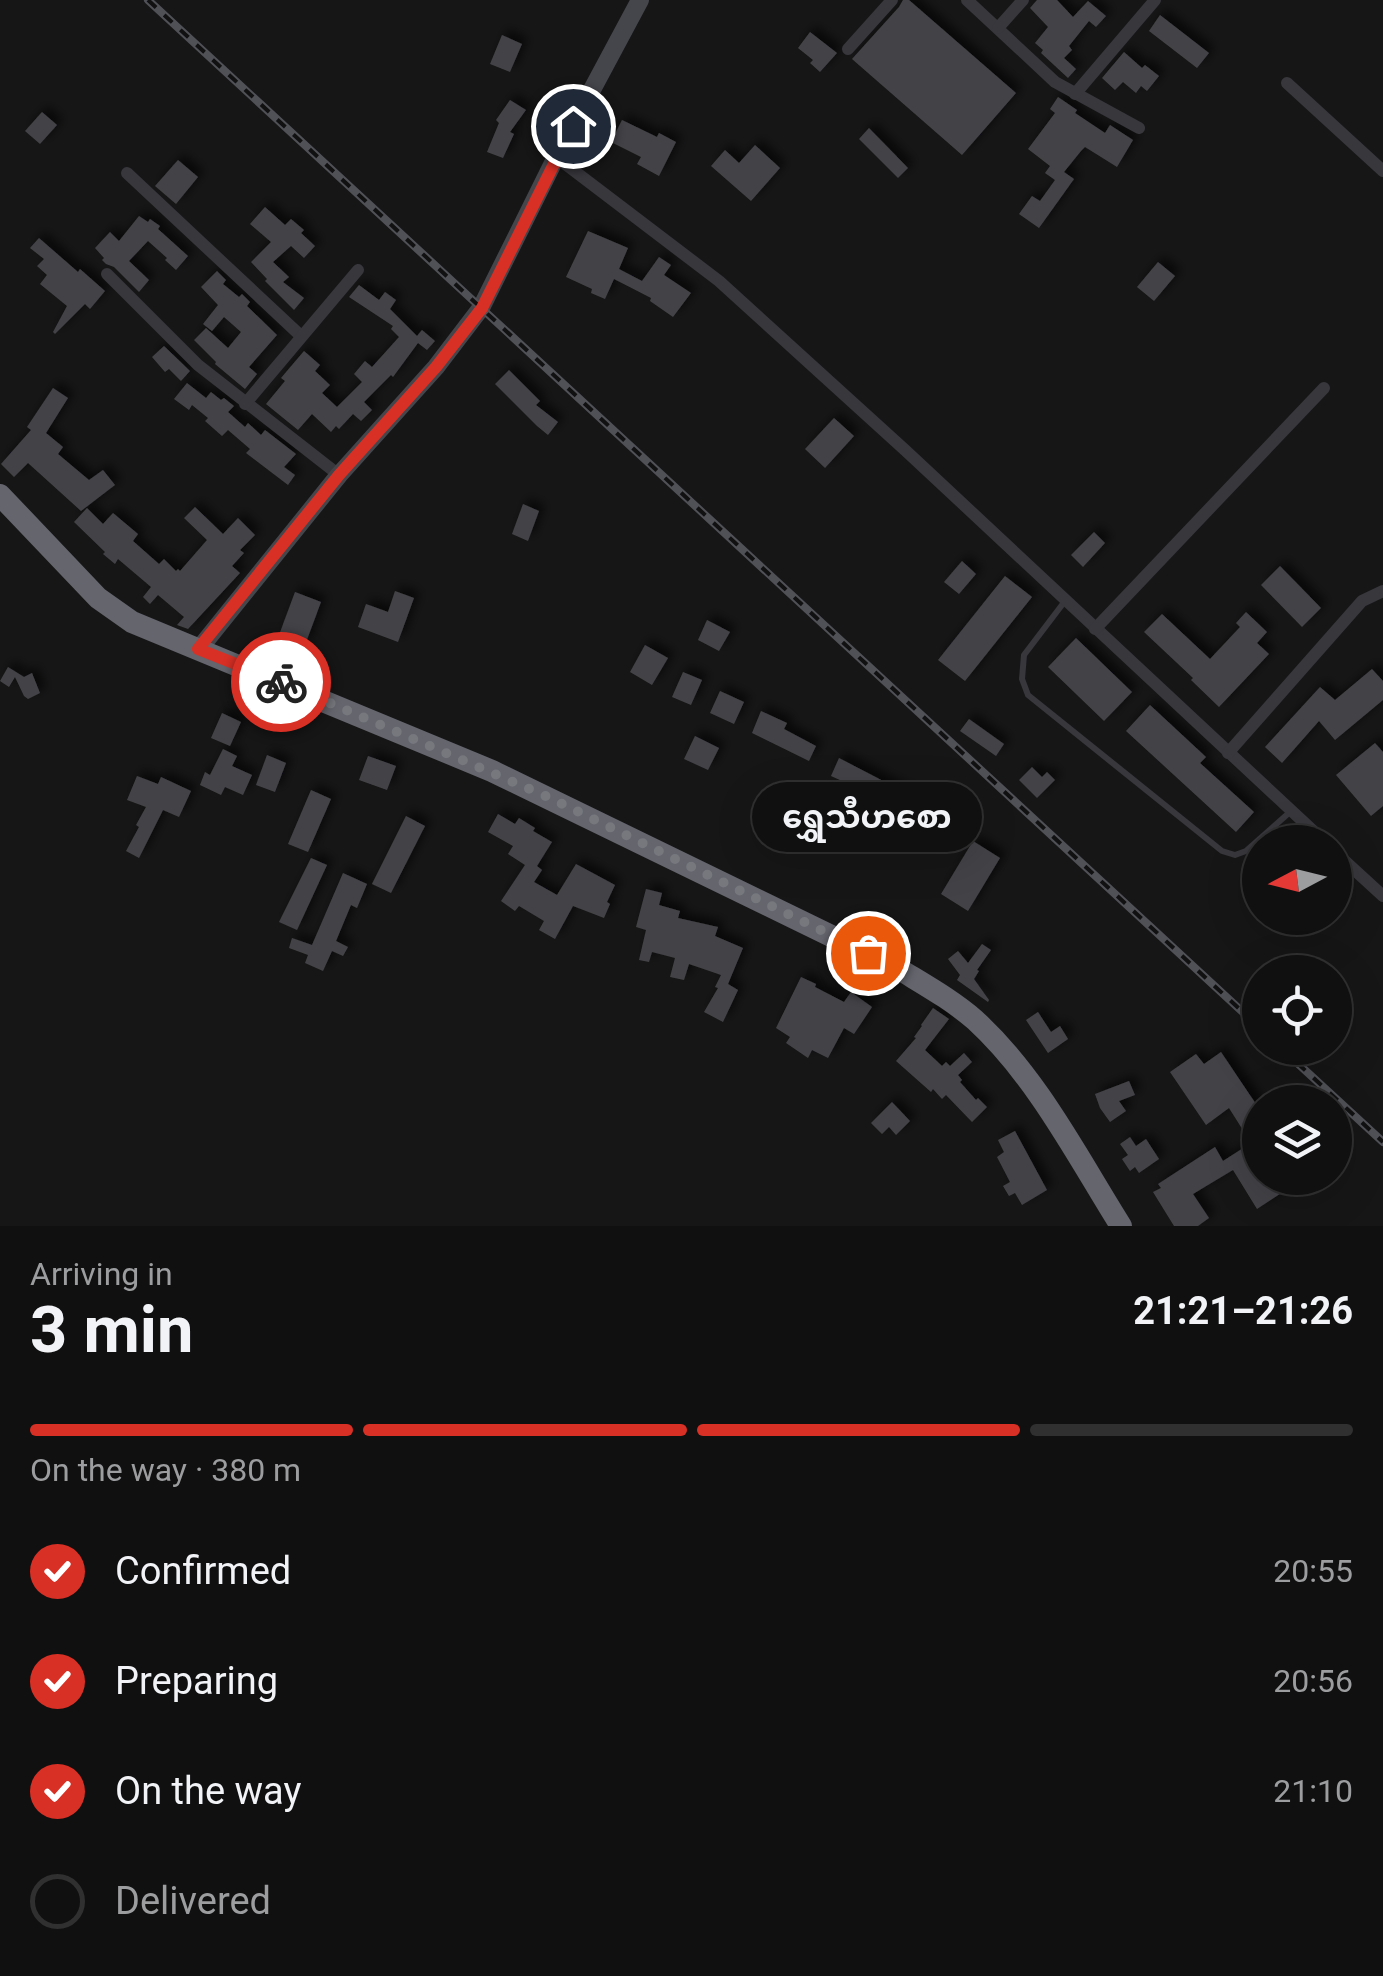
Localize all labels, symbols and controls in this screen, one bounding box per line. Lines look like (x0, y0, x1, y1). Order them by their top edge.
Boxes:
pin (531, 84, 616, 169)
icon: home (546, 99, 601, 154)
courier (231, 632, 331, 732)
icon: bike (254, 655, 309, 710)
callout: ရွှေသီဟစော (753, 783, 983, 853)
text: ရွှေသီဟစော (782, 798, 952, 836)
north arrow (1242, 825, 1352, 935)
map controls (1242, 825, 1352, 1195)
pin (826, 911, 911, 996)
icon: bag (841, 926, 896, 981)
button: locate (1242, 955, 1352, 1065)
button: layers (1242, 1085, 1352, 1195)
text: Arriving in (30, 1255, 173, 1293)
text: 21:21–21:26 (1133, 1289, 1353, 1333)
text: 3 min (30, 1292, 193, 1368)
text: On the way · 380 m (30, 1451, 301, 1489)
icon: check (30, 1544, 85, 1599)
text: Confirmed (115, 1549, 291, 1593)
text: 20:55 (1273, 1552, 1353, 1590)
icon: check (30, 1654, 85, 1709)
text: Preparing (115, 1659, 278, 1703)
text: 20:56 (1273, 1662, 1353, 1700)
icon: check (30, 1764, 85, 1819)
text: On the way (115, 1769, 301, 1813)
text: 21:10 (1273, 1772, 1353, 1810)
text: Delivered (115, 1879, 271, 1923)

